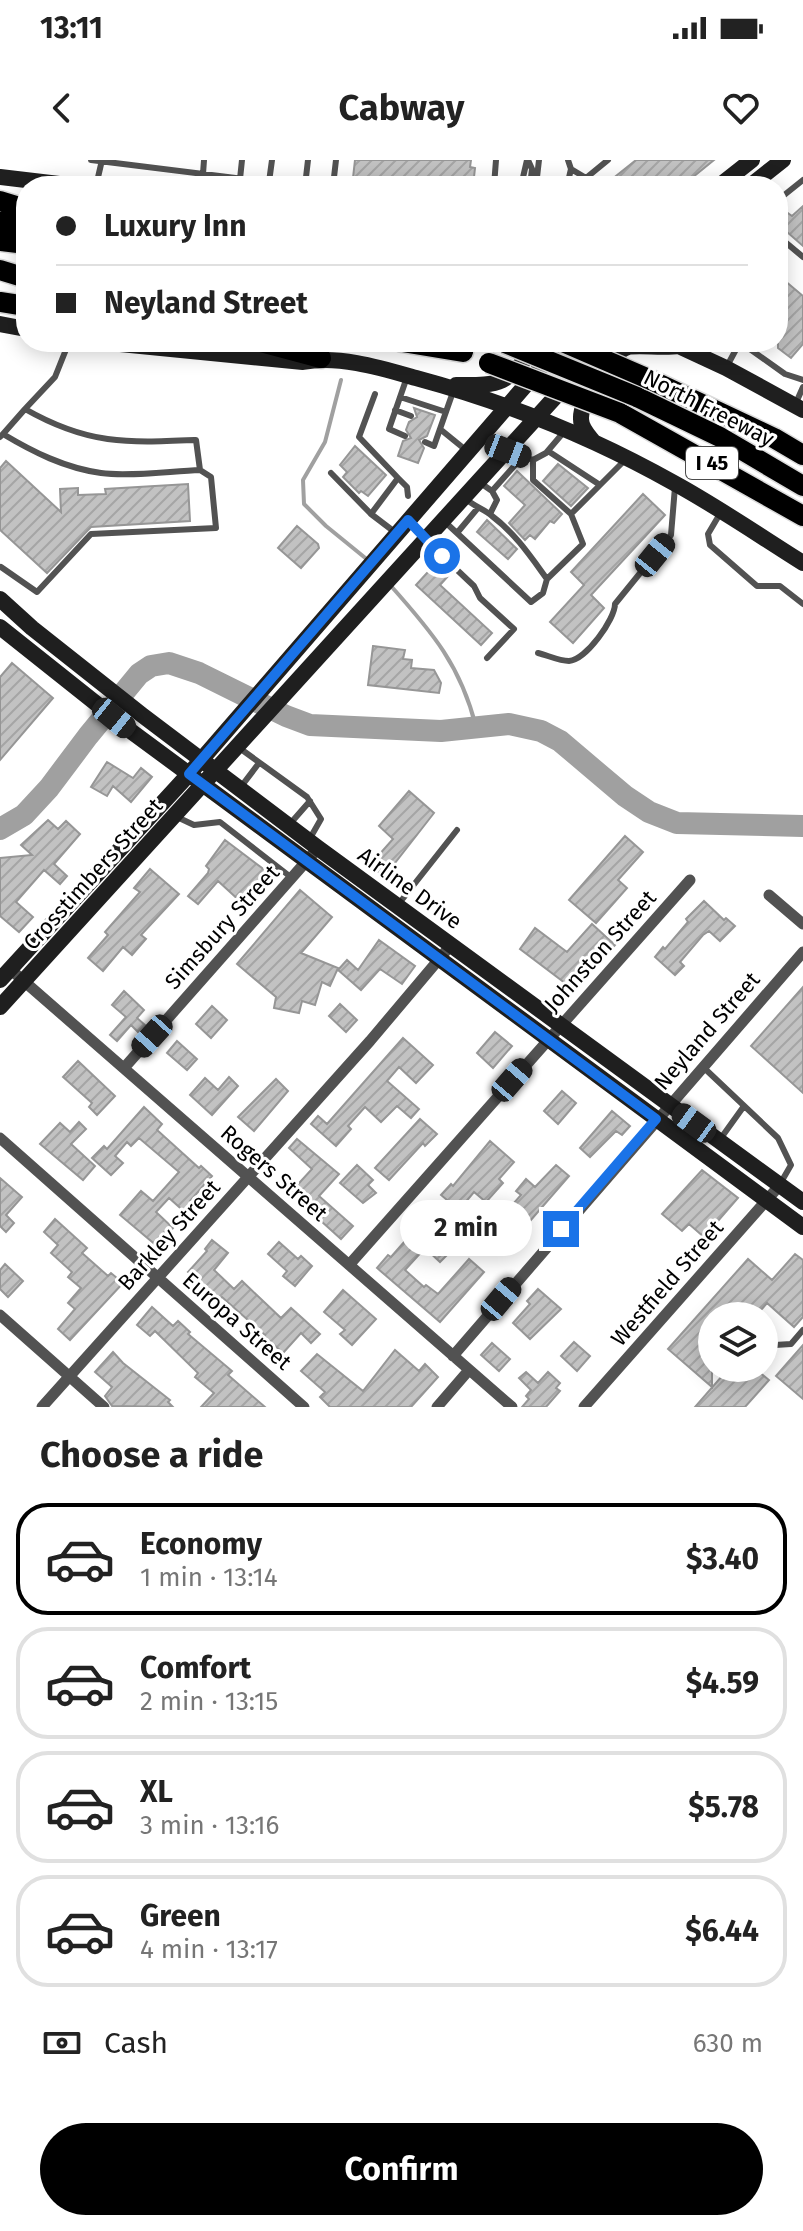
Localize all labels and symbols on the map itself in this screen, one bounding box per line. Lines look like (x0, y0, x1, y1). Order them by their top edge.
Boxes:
street label: North Freeway (639, 364, 779, 453)
car (481, 431, 535, 471)
road number: I 45 (686, 447, 738, 479)
car (631, 529, 679, 581)
route start (424, 538, 460, 574)
car (88, 694, 140, 742)
street label: Crosstimbers Street (18, 792, 168, 955)
street label: Airline Drive (353, 841, 467, 935)
street label: Simsbury Street (159, 859, 285, 995)
street label: Johnston Street (538, 885, 662, 1017)
street label: Neyland Street (648, 966, 766, 1096)
car (127, 1010, 177, 1062)
car (487, 1054, 537, 1106)
car (668, 1099, 720, 1147)
street label: Rogers Street (215, 1119, 333, 1227)
street label: Barkley Street (112, 1174, 226, 1296)
callout: 2 min (401, 1201, 533, 1257)
route end (543, 1211, 579, 1247)
street label: Westfield Street (605, 1215, 729, 1351)
street label: Europa Street (177, 1266, 297, 1376)
car (476, 1273, 526, 1325)

